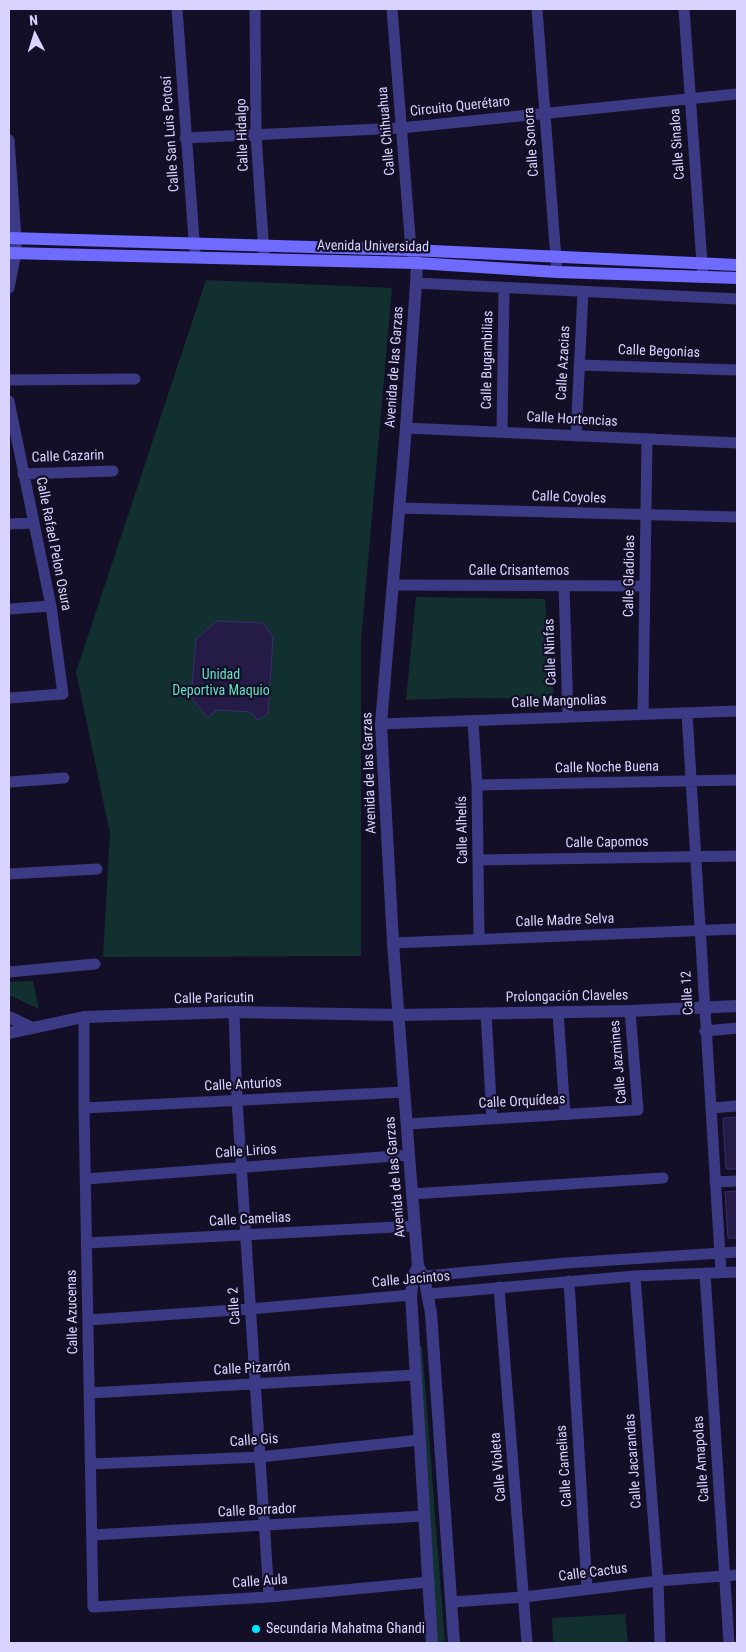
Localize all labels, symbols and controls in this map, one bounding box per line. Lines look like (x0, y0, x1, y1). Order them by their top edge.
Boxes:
north arrow (10, 10, 60, 60)
text: N (29, 12, 39, 28)
street label: Calle San Luis Potosí (159, 75, 183, 193)
street label: Calle Chihuahua (375, 86, 399, 176)
street label: Circuito Querétaro (409, 93, 511, 121)
street label: Calle Hidalgo (233, 98, 253, 172)
street label: Calle Sonora (521, 107, 543, 177)
street label: Calle Sinaloa (667, 108, 689, 180)
street label: Avenida Universidad (317, 238, 429, 256)
street label: Avenida de las Garzas (382, 306, 408, 428)
street label: Calle Bugambilias (479, 310, 497, 410)
street label: Calle Azacias (554, 325, 574, 401)
street label: Calle Begonias (618, 342, 700, 362)
street label: Calle Hortencias (526, 409, 618, 431)
street label: Calle Cazarin (31, 447, 105, 467)
street label: Calle Rafael Pelon Osura (32, 476, 74, 612)
street label: Calle Coyoles (531, 488, 607, 508)
street label: Calle Gladiolas (621, 535, 639, 617)
street label: Calle Crisantemos (469, 563, 569, 579)
street label: Calle Ninfas (541, 618, 561, 686)
park label: Unidad Deportiva Maquio (172, 667, 270, 700)
street label: Calle Mangnolias (511, 692, 607, 712)
street label: Avenida de las Garzas (359, 712, 381, 834)
street label: Calle Noche Buena (555, 759, 659, 777)
street label: Calle Alhelís (454, 796, 472, 864)
street label: Calle Capomos (565, 834, 649, 852)
street label: Calle Madre Selva (515, 911, 615, 931)
street label: Calle 12 (678, 970, 698, 1016)
street label: Prolongación Claveles (506, 988, 628, 1006)
street label: Calle Paricutin (174, 990, 254, 1008)
street label: Calle Jazmines (607, 1019, 631, 1105)
street label: Calle Anturios (204, 1075, 282, 1095)
street label: Calle Orquídeas (478, 1091, 566, 1113)
street label: Avenida de las Garzas (382, 1116, 410, 1238)
street label: Calle Lirios (215, 1141, 277, 1163)
street label: Calle Camelias (209, 1209, 291, 1231)
street label: Calle Jacintos (371, 1268, 451, 1292)
street label: Calle Azucenas (64, 1269, 82, 1355)
street label: Calle 2 (225, 1287, 245, 1325)
street label: Calle Pizarrón (213, 1359, 291, 1379)
street label: Calle Jacarandas (622, 1413, 646, 1509)
street label: Calle Amapolas (691, 1415, 713, 1503)
street label: Calle Camelias (554, 1424, 576, 1508)
street label: Calle Gis (229, 1431, 279, 1451)
street label: Calle Violeta (488, 1432, 510, 1502)
street label: Calle Borrador (217, 1501, 297, 1521)
street label: Calle Cactus (558, 1560, 628, 1586)
street label: Calle Aula (232, 1572, 288, 1592)
place label: Secundaria Mahatma Ghandi (266, 1621, 425, 1637)
marker: Secundaria Mahatma Ghandi (250, 1623, 262, 1635)

